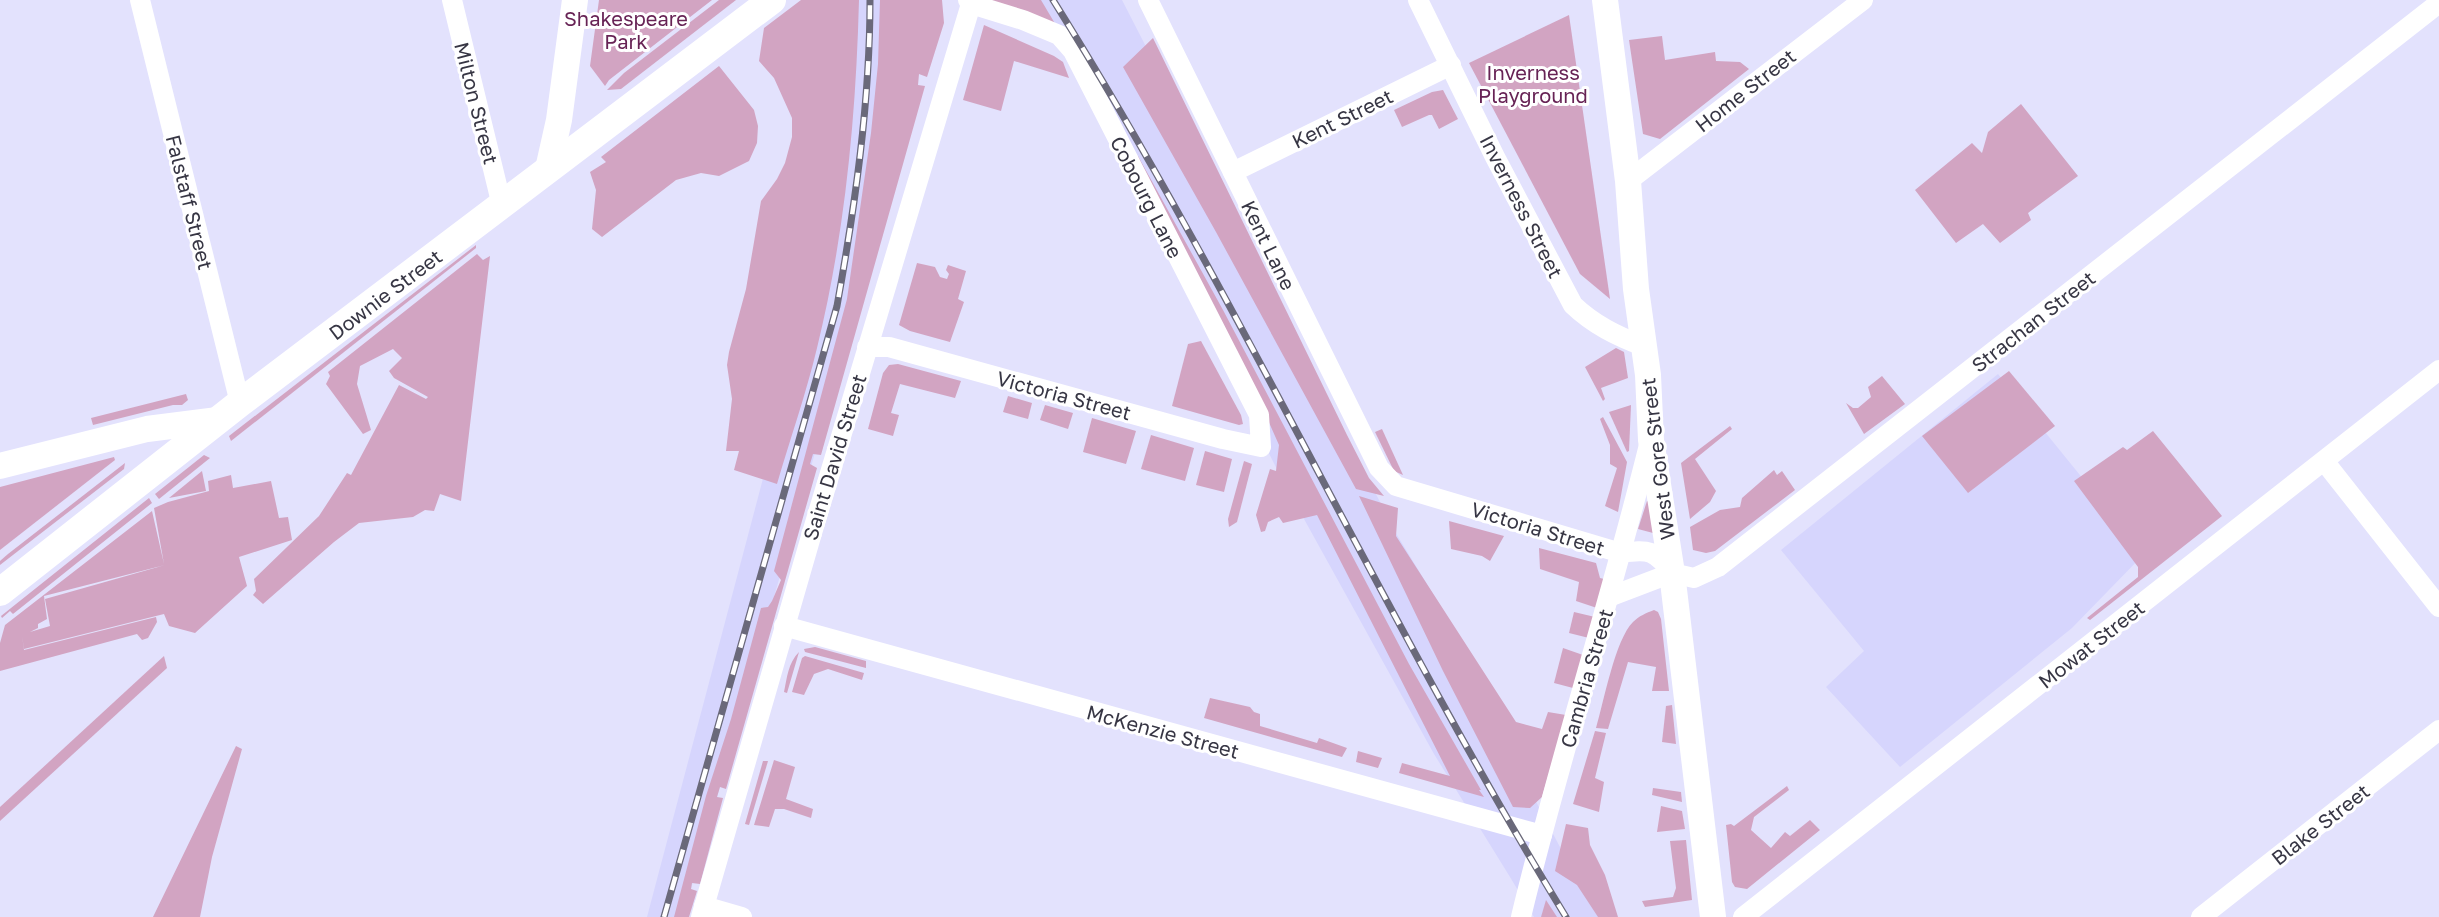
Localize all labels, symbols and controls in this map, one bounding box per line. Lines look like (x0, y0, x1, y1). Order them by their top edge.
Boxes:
park label: Shakespeare Park (564, 6, 688, 53)
street label: Milton Street (450, 39, 504, 167)
street label: Home Street (1690, 43, 1800, 137)
park label: Inverness Playground (1478, 60, 1588, 107)
street label: Kent Street (1288, 83, 1396, 153)
street label: Inverness Street (1476, 130, 1568, 282)
street label: Falstaff Street (162, 132, 218, 272)
street label: Cobourg Lane (1106, 132, 1188, 262)
street label: Kent Lane (1237, 196, 1301, 294)
street label: Downie Street (324, 244, 446, 344)
street label: Strachan Street (1966, 265, 2100, 377)
street label: Victoria Street (994, 366, 1134, 424)
street label: Saint David Street (797, 371, 871, 543)
street label: West Gore Street (1635, 377, 1679, 541)
street label: Victoria Street (1468, 496, 1608, 560)
street label: Mowat Street (2033, 595, 2149, 693)
street label: Cambria Street (1555, 606, 1617, 750)
street label: McKenzie Street (1084, 699, 1242, 763)
street label: Blake Street (2266, 778, 2374, 870)

